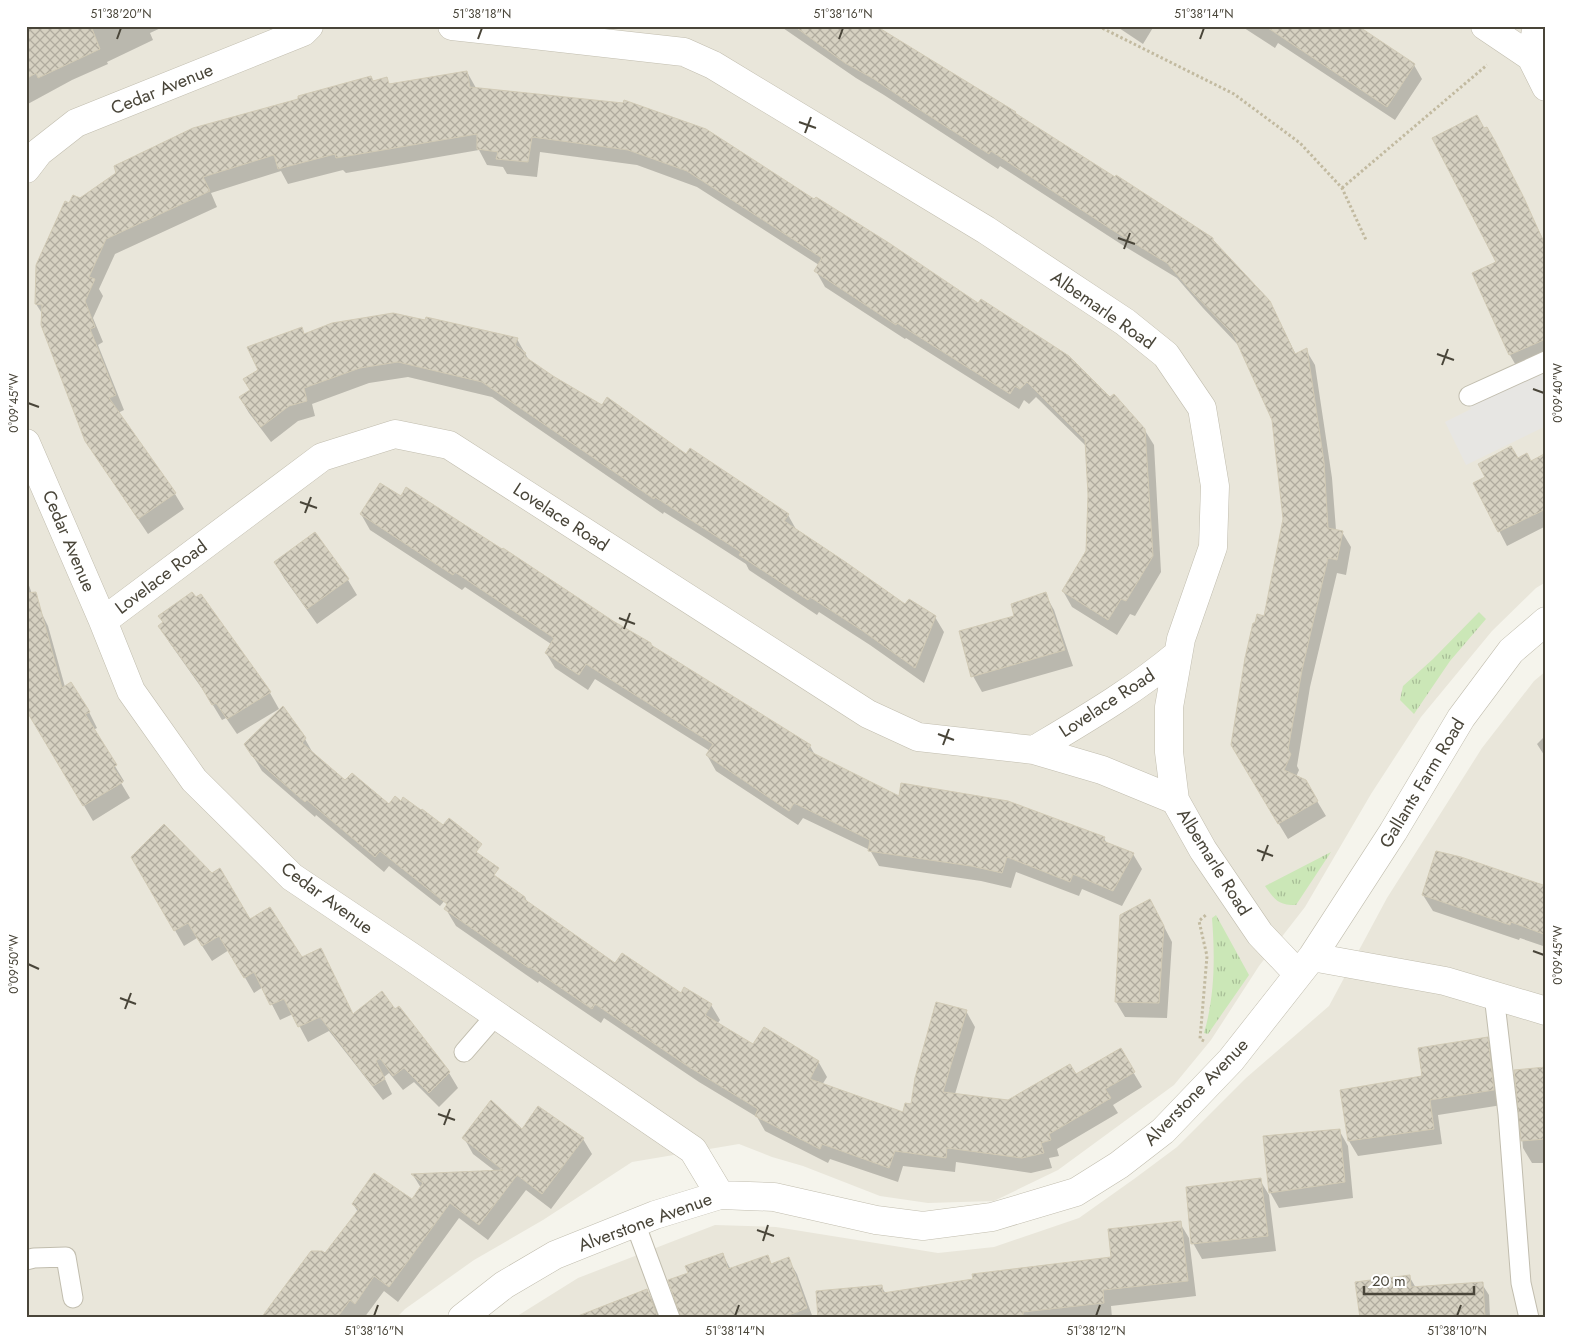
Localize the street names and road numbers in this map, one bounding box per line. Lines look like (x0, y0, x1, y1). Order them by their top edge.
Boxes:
street label: Cedar Avenue (107, 57, 217, 121)
street label: Albemarle Road (1046, 264, 1160, 356)
street label: Lovelace Road (508, 476, 614, 558)
street label: Cedar Avenue (36, 486, 102, 596)
street label: Lovelace Road (109, 534, 213, 620)
street label: Lovelace Road (1054, 662, 1160, 744)
street label: Gallants Farm Road (1373, 713, 1471, 853)
street label: Albemarle Road (1171, 803, 1257, 921)
street label: Cedar Avenue (276, 856, 378, 940)
street label: Alverstone Avenue (1138, 1032, 1254, 1152)
street label: Alverstone Avenue (574, 1186, 716, 1258)

